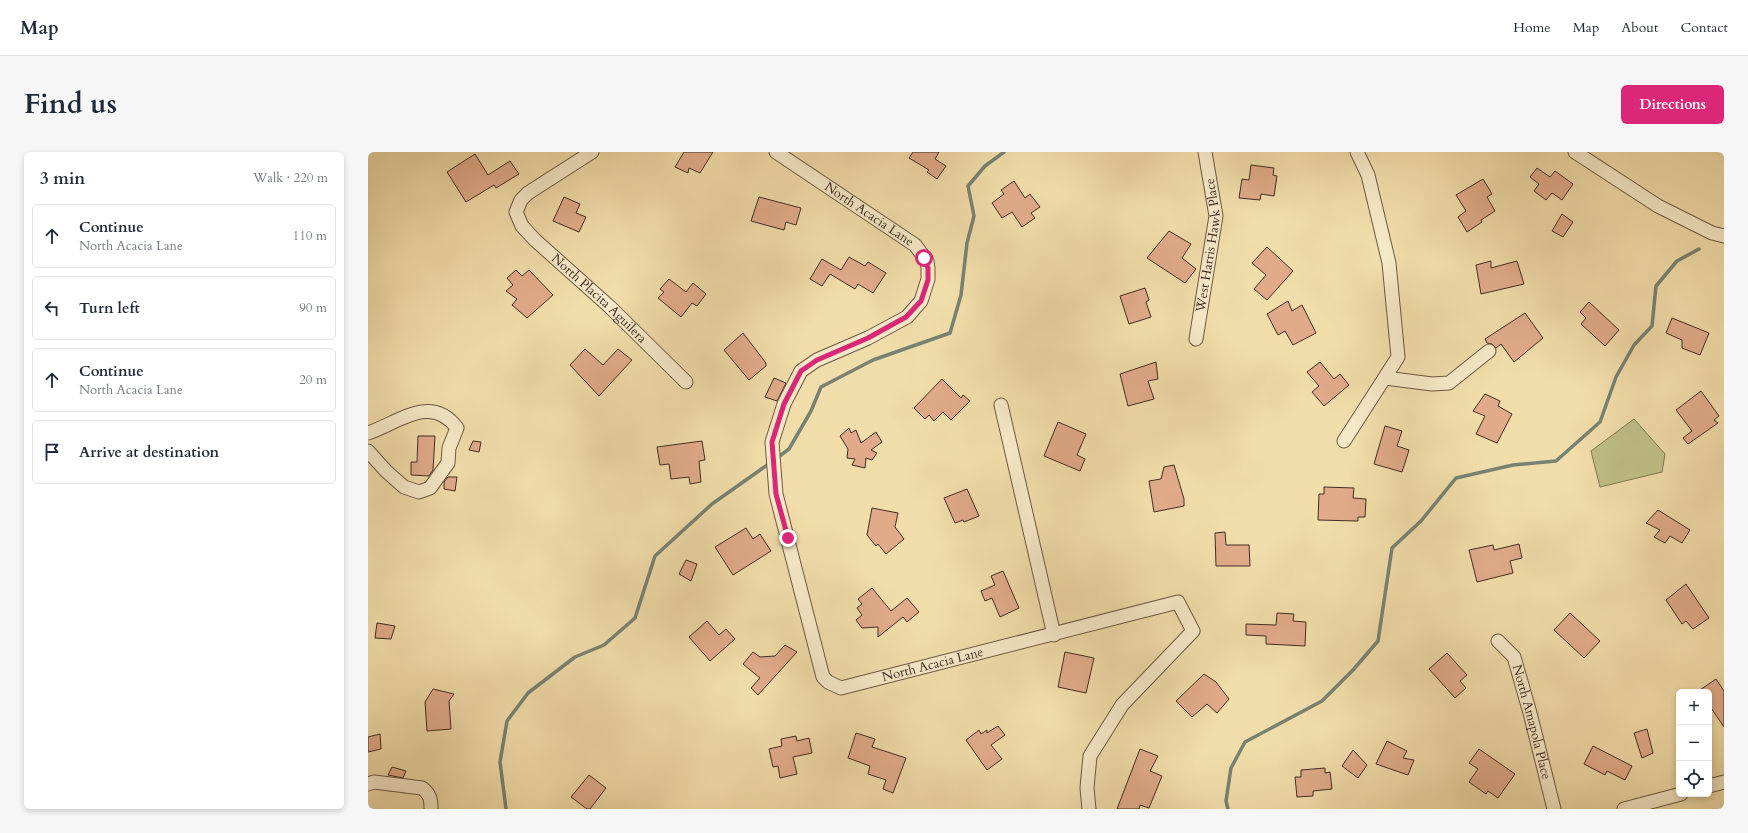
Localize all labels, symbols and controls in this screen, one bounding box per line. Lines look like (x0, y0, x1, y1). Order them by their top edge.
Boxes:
text: Map (20, 15, 59, 41)
text: Home (1513, 18, 1551, 37)
text: Map (1573, 18, 1599, 37)
text: About (1621, 18, 1658, 37)
text: Contact (1680, 18, 1728, 37)
text: Find us (24, 85, 117, 123)
button: Directions (1621, 85, 1724, 124)
text: 3 min (40, 167, 85, 190)
text: Walk · 220 m (253, 169, 328, 187)
street label: West Harris Hawk Place (1191, 177, 1225, 315)
street label: North Acacia Lane (821, 178, 917, 251)
text: Continue (79, 217, 144, 237)
icon: ahead (41, 225, 63, 247)
text: 110 m (293, 227, 327, 245)
text: North Acacia Lane (79, 237, 183, 255)
route start (915, 249, 933, 267)
street label: North Placita Aguilera (547, 250, 651, 348)
icon: left (41, 297, 63, 319)
text: Turn left (79, 298, 140, 318)
text: 90 m (299, 299, 327, 317)
text: Continue (79, 361, 144, 381)
icon: ahead (41, 369, 63, 391)
text: 20 m (299, 371, 327, 389)
text: North Acacia Lane (79, 381, 183, 399)
icon: arrive (41, 441, 63, 463)
text: Arrive at destination (79, 442, 219, 462)
route end (779, 529, 797, 547)
street label: North Acacia Lane (880, 643, 985, 686)
street label: North Amapola Place (1508, 662, 1555, 782)
map controls (1676, 689, 1712, 797)
button: + (1676, 689, 1712, 725)
button: − (1676, 725, 1712, 761)
button: locate (1676, 761, 1712, 797)

